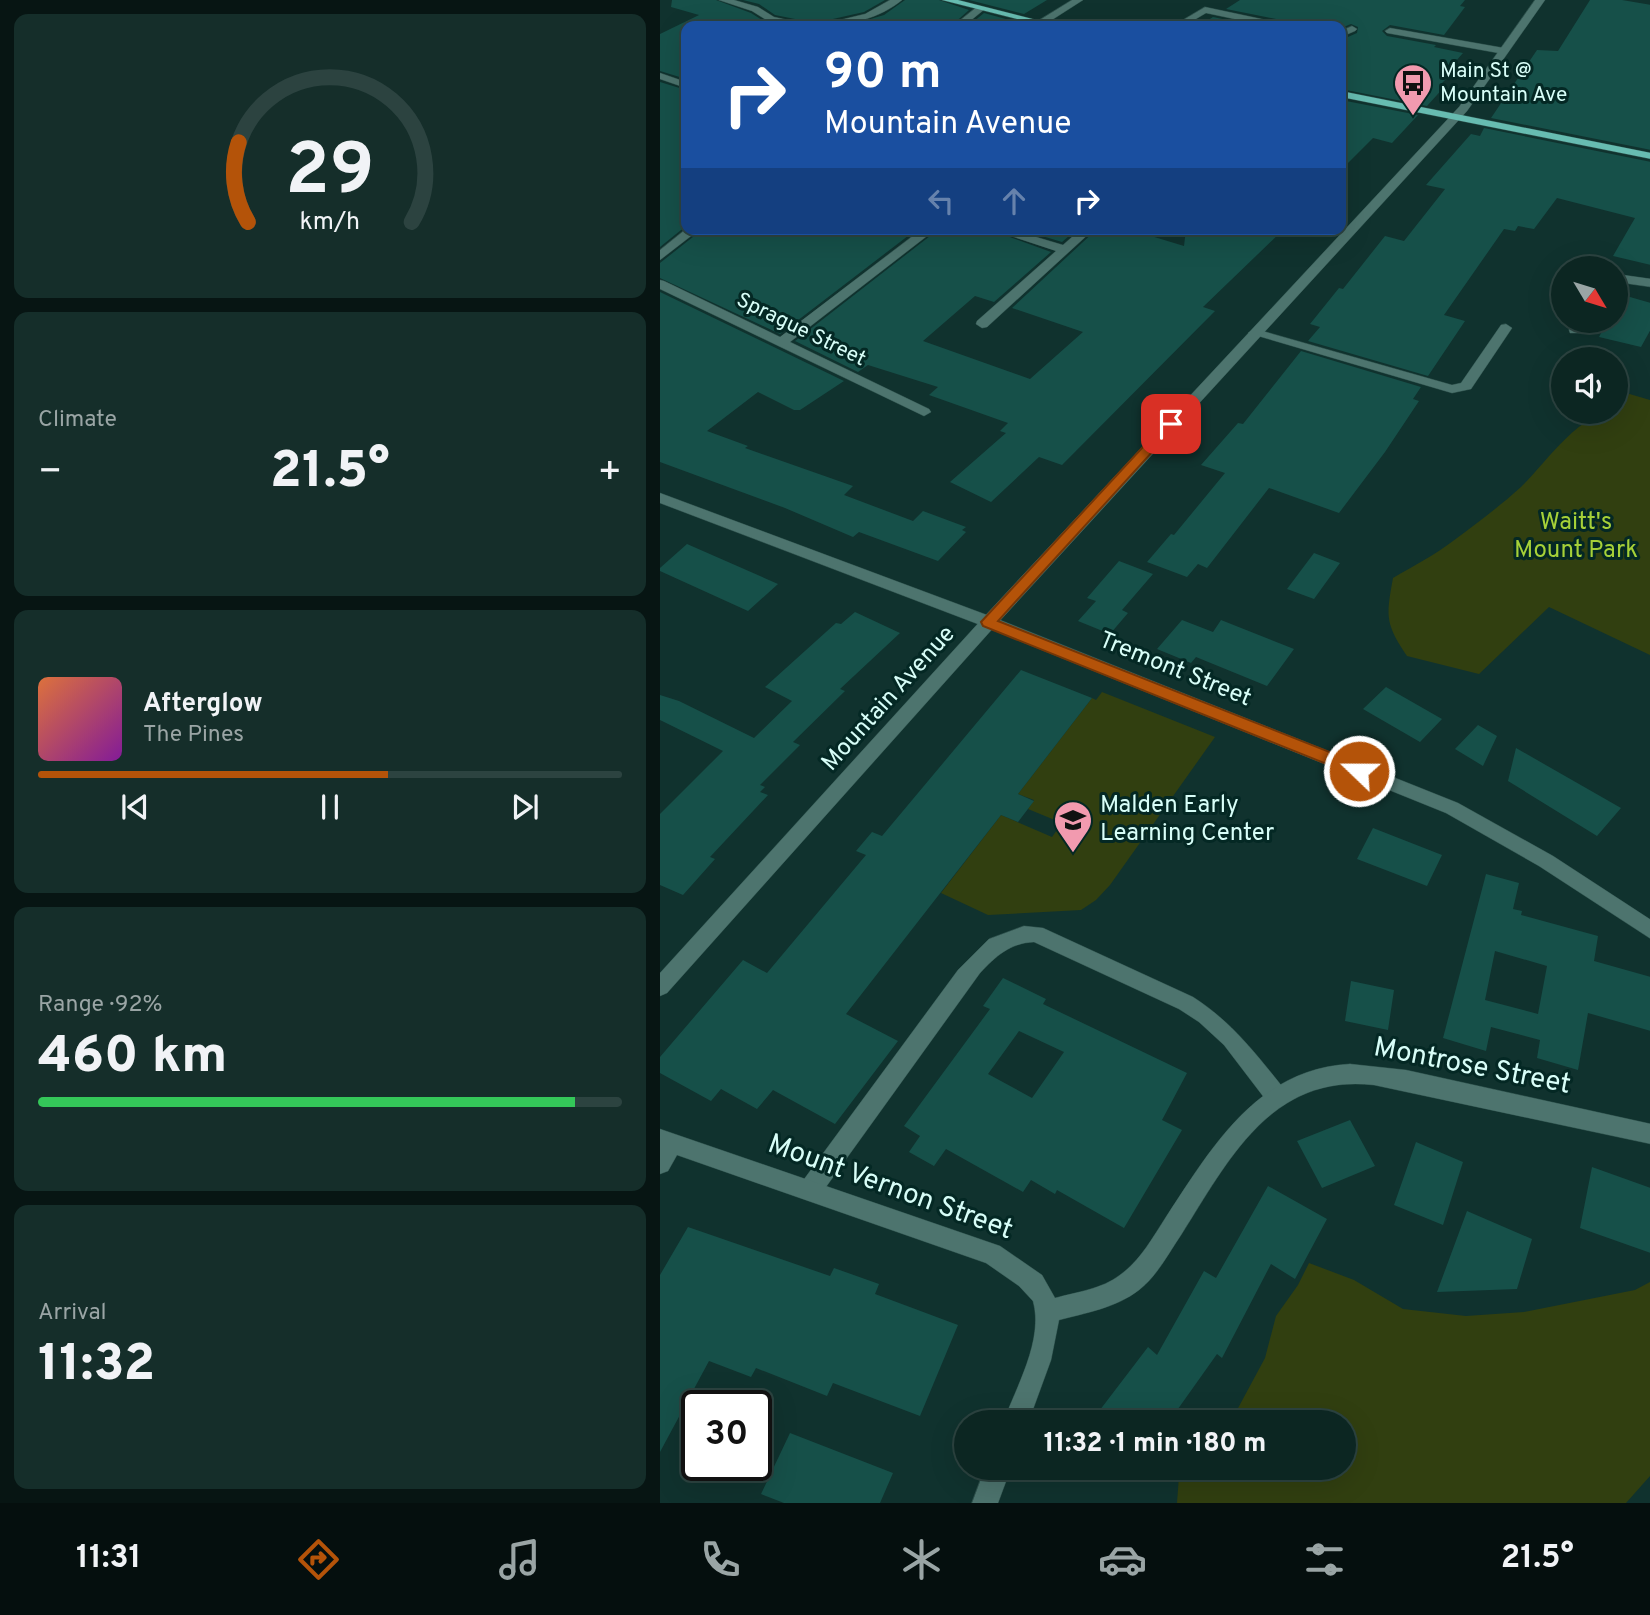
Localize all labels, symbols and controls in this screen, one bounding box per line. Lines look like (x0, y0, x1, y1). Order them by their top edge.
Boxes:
text: 90 m (824, 44, 942, 106)
icon: right (709, 49, 800, 140)
place label: Main St @ Mountain Ave (1440, 58, 1567, 109)
bus stop icon: Main St @ Mountain Ave (1392, 62, 1434, 117)
text: Mountain Avenue (824, 105, 1071, 145)
text: 29 (285, 128, 375, 220)
icon: left (922, 182, 960, 220)
icon: ahead (995, 182, 1033, 220)
icon: right (1068, 182, 1106, 220)
text: km/h (300, 207, 360, 239)
north arrow (1551, 256, 1628, 332)
map controls (1551, 256, 1628, 424)
street label: Sprague Street (732, 287, 870, 373)
button: sound (1551, 347, 1628, 424)
pin (1141, 394, 1201, 454)
icon: arrive (1152, 405, 1190, 443)
text: Climate (38, 406, 117, 435)
text: 21.5° (270, 440, 390, 506)
text: − (38, 449, 63, 498)
text: + (597, 449, 622, 498)
park label: Waitt's Mount Park (1514, 508, 1638, 566)
street label: Mountain Avenue (816, 620, 962, 778)
street label: Tremont Street (1094, 626, 1256, 714)
text: Afterglow (143, 688, 263, 721)
text: The Pines (143, 721, 244, 750)
position arrow (1322, 734, 1396, 808)
icon: previous (116, 788, 154, 826)
icon: pause (311, 788, 349, 826)
icon: next (506, 788, 544, 826)
place label: Malden Early Learning Center (1100, 791, 1274, 849)
school or university icon: Malden Early Learning Center (1052, 799, 1094, 854)
text: Range · 92% (38, 991, 163, 1020)
text: 460 km (38, 1025, 227, 1091)
street label: Montrose Street (1370, 1030, 1574, 1104)
street label: Mount Vernon Street (762, 1127, 1018, 1249)
text: Arrival (38, 1299, 107, 1328)
text: 11:32 (38, 1333, 155, 1399)
speed limit sign: 30 (681, 1390, 772, 1481)
text: 11:32 · 1 min · 180 m (1044, 1428, 1266, 1461)
icon: directions (294, 1535, 343, 1584)
icon: music (495, 1535, 544, 1584)
icon: phone (696, 1535, 745, 1584)
icon: climate (897, 1535, 946, 1584)
icon: car (1098, 1535, 1147, 1584)
icon: filters (1300, 1535, 1349, 1584)
text: 11:31 (76, 1539, 141, 1579)
text: 21.5° (1501, 1539, 1574, 1579)

